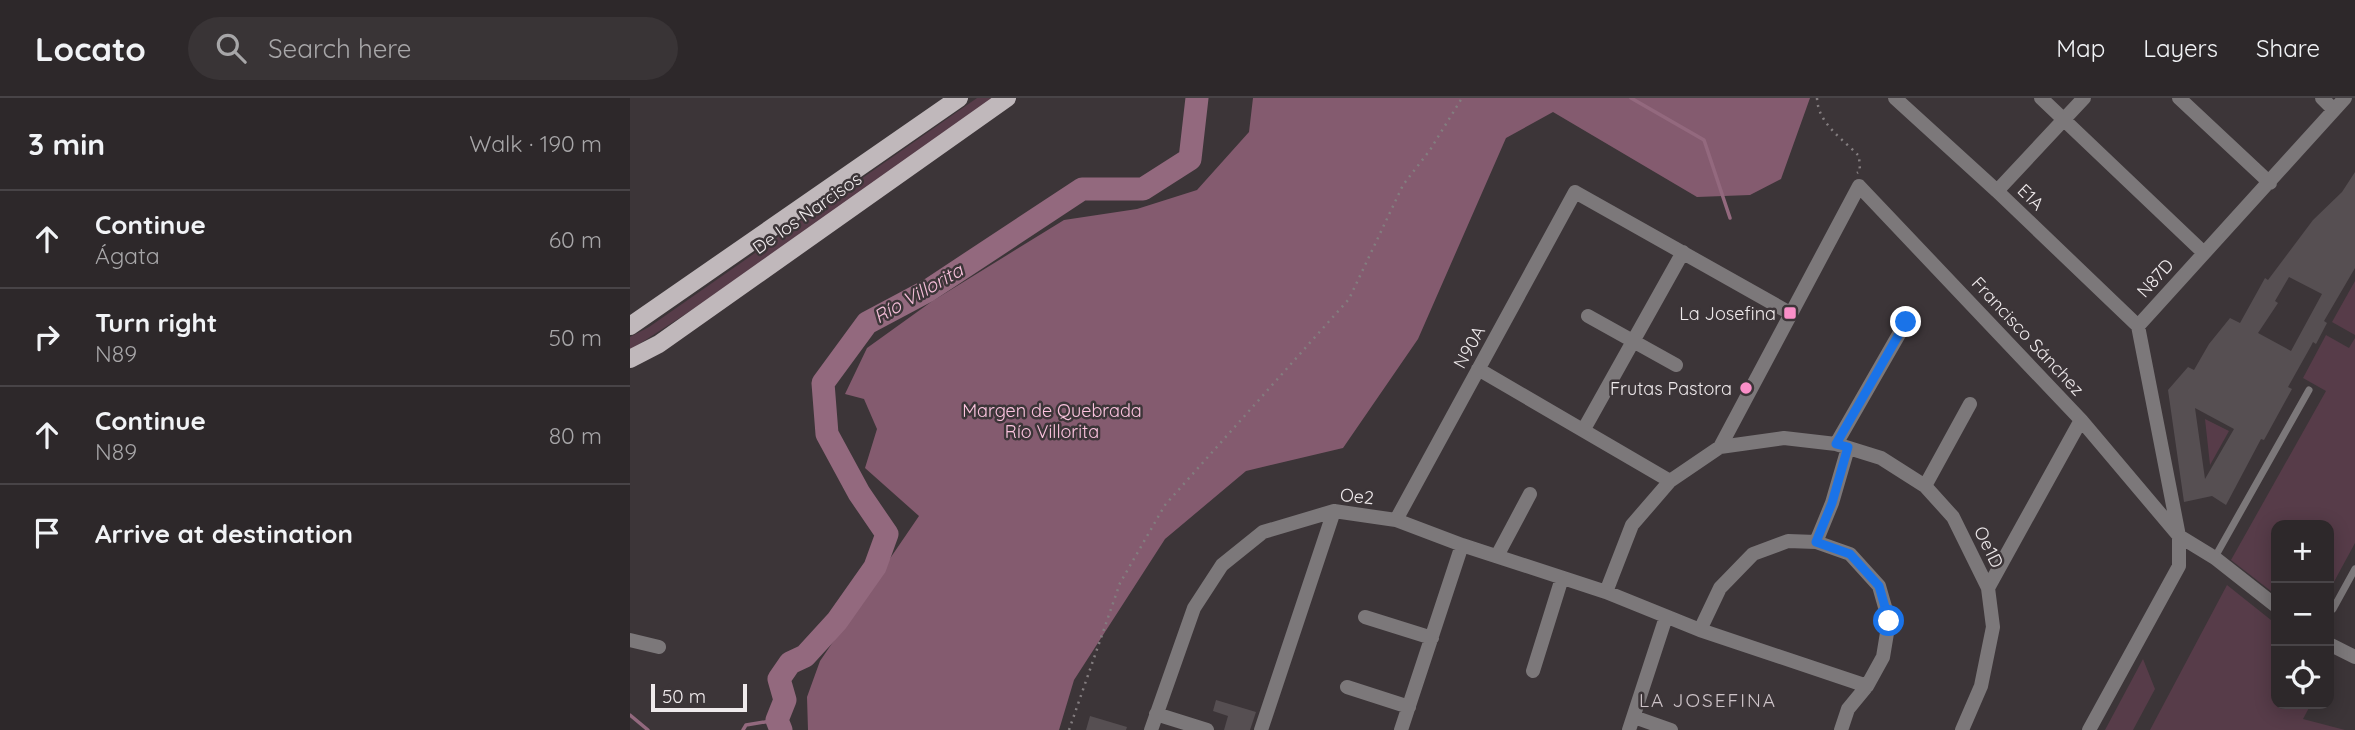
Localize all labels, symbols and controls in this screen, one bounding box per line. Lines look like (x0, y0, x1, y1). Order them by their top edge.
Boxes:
search box (188, 17, 678, 80)
text: Locato (35, 28, 146, 69)
icon: search (212, 29, 250, 67)
text: Search here (268, 32, 411, 65)
text: Map (2056, 33, 2105, 63)
text: Layers (2143, 33, 2218, 63)
text: Share (2256, 33, 2320, 63)
text: 3 min (28, 125, 105, 163)
text: Walk · 190 m (469, 129, 602, 158)
street label: De los Narcisos (748, 167, 866, 259)
street label: E1A (2013, 179, 2050, 215)
text: Continue (95, 208, 206, 241)
icon: ahead (28, 220, 66, 258)
text: 60 m (549, 225, 602, 254)
text: Ágata (95, 241, 160, 270)
street label: N87D (2132, 254, 2178, 302)
water label: Río Villorita (869, 257, 968, 328)
street label: Francisco Sánchez (1967, 272, 2089, 400)
place label: La Josefina (1679, 302, 1776, 325)
marker: La Josefina (1782, 305, 1798, 321)
text: Turn right (95, 306, 217, 339)
route end (1890, 306, 1921, 337)
icon: right (28, 318, 66, 356)
street label: N90A (1448, 321, 1490, 372)
text: 50 m (549, 323, 602, 352)
text: N89 (95, 339, 137, 368)
place label: Frutas Pastora (1610, 377, 1732, 400)
marker: Frutas Pastora (1738, 380, 1754, 396)
park label: Margen de Quebrada Río Villorita (962, 399, 1142, 443)
text: Continue (95, 404, 206, 437)
icon: ahead (28, 416, 66, 454)
text: 80 m (549, 421, 602, 450)
text: N89 (95, 437, 137, 466)
street label: Oe2 (1339, 483, 1375, 509)
icon: arrive (28, 514, 66, 552)
text: Arrive at destination (95, 517, 353, 550)
map controls (2271, 520, 2334, 709)
button: + (2271, 520, 2334, 583)
street label: Oe1D (1969, 522, 2009, 572)
button: − (2271, 583, 2334, 646)
route start (1873, 605, 1904, 636)
button: locate (2271, 646, 2334, 709)
scale bar (651, 681, 747, 713)
text: 50 m (662, 684, 706, 708)
district label: LA JOSEFINA (1639, 688, 1777, 712)

